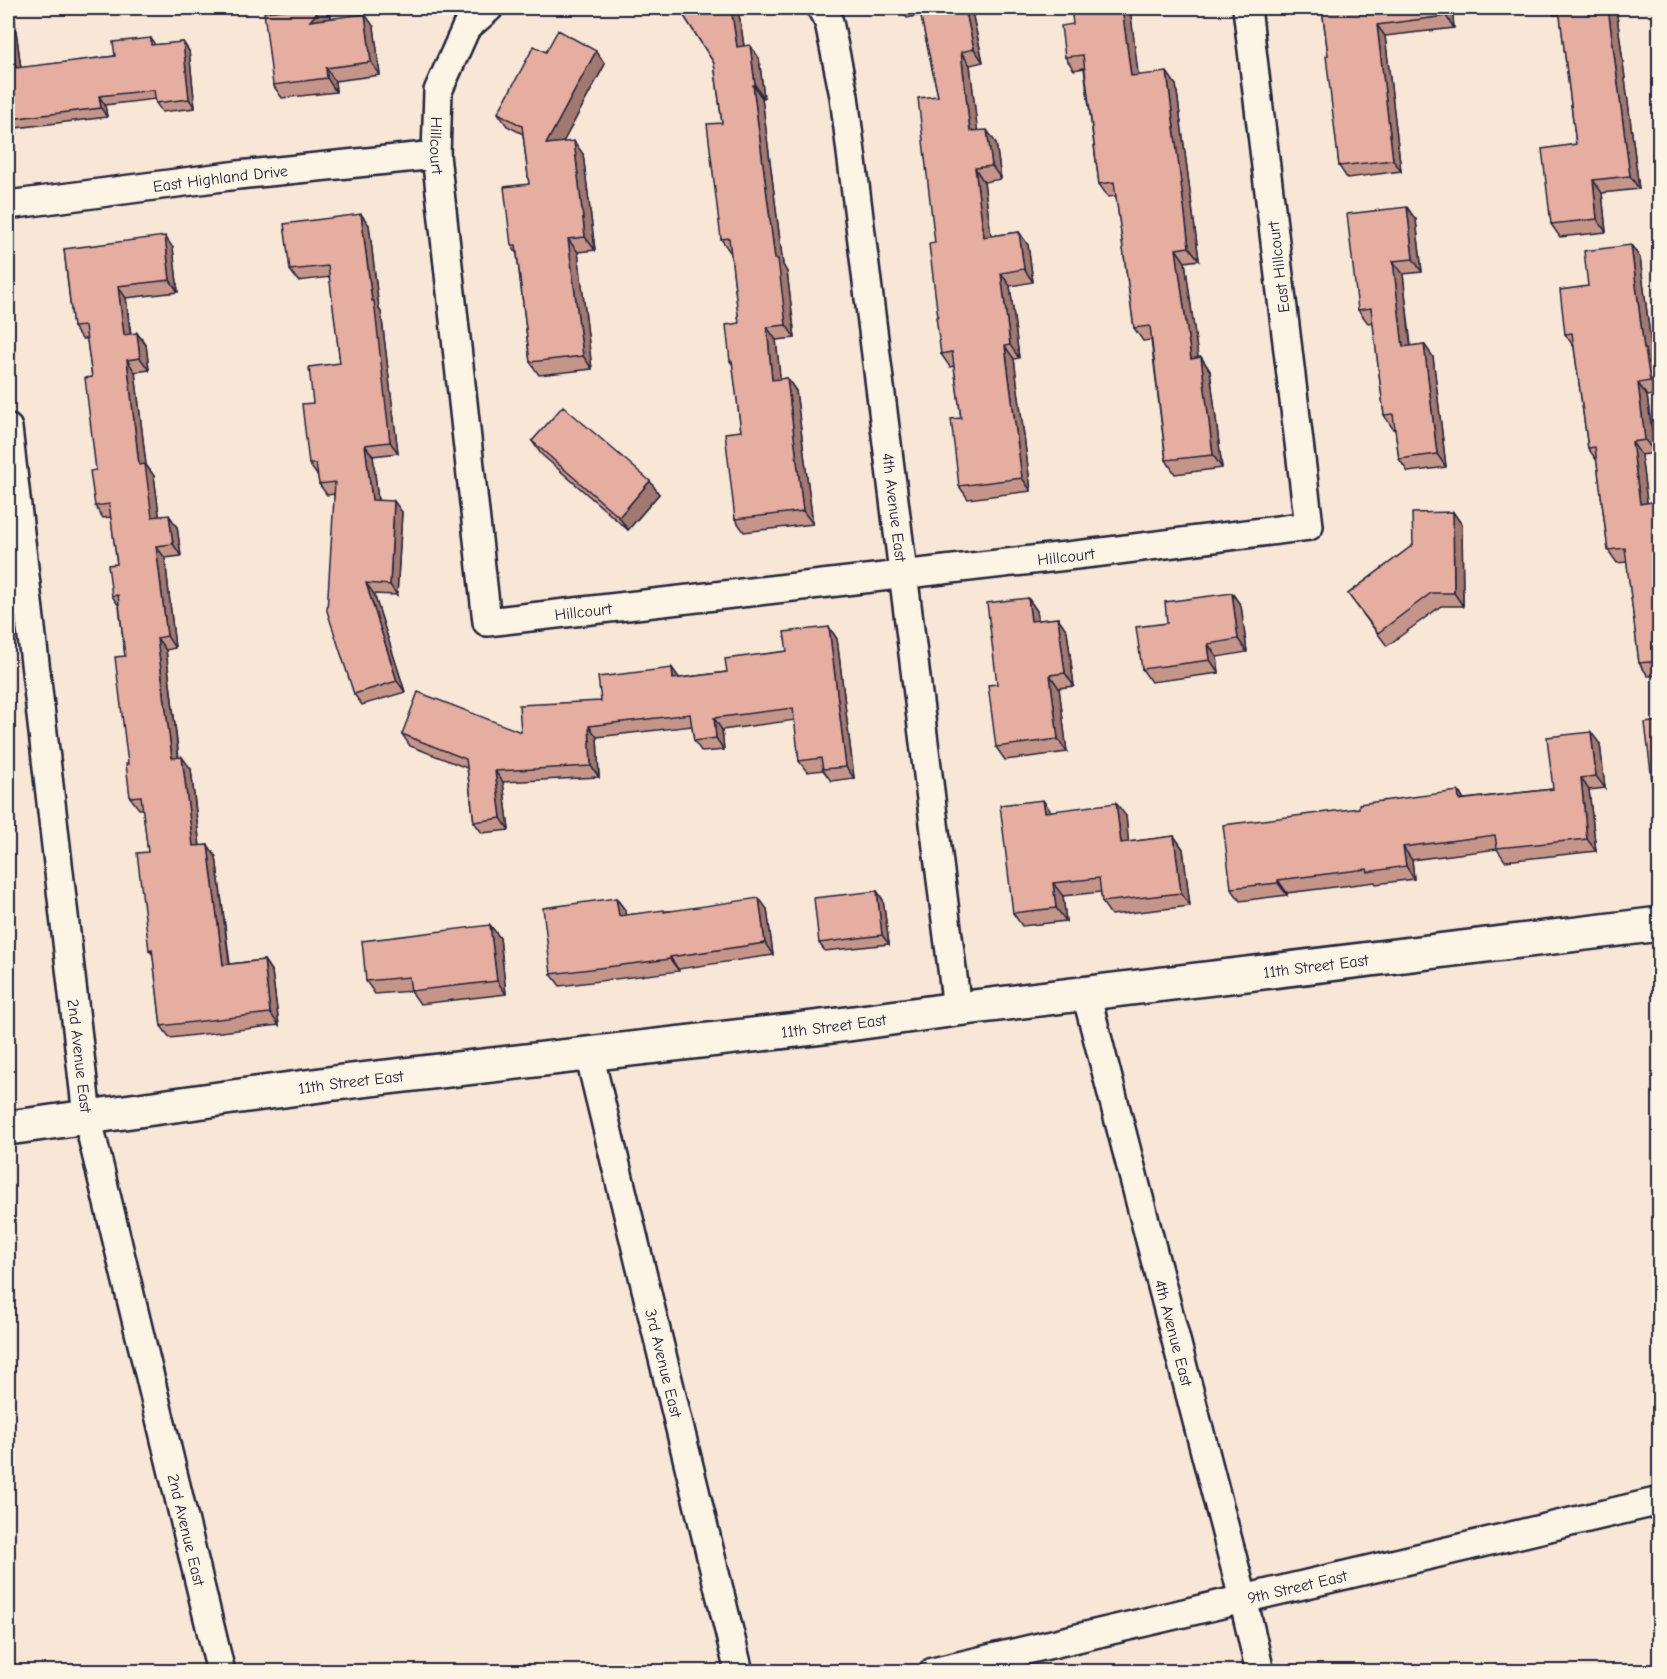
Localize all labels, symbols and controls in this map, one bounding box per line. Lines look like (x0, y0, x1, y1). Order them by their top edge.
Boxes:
street label: Hillcourt (426, 116, 446, 176)
street label: East Highland Drive (152, 162, 289, 196)
street label: East Hillcourt (1264, 220, 1294, 314)
street label: 4th Avenue East (878, 452, 910, 563)
street label: Hillcourt (1037, 545, 1096, 569)
street label: Hillcourt (554, 600, 613, 624)
street label: 11th Street East (1262, 951, 1370, 982)
street label: 2nd Avenue East (64, 998, 95, 1114)
street label: 11th Street East (780, 1011, 888, 1042)
street label: 11th Street East (297, 1067, 405, 1098)
street label: 4th Avenue East (1151, 1278, 1196, 1389)
street label: 3rd Avenue East (641, 1307, 685, 1420)
street label: 2nd Avenue East (164, 1472, 208, 1588)
street label: 9th Street East (1246, 1567, 1349, 1608)

